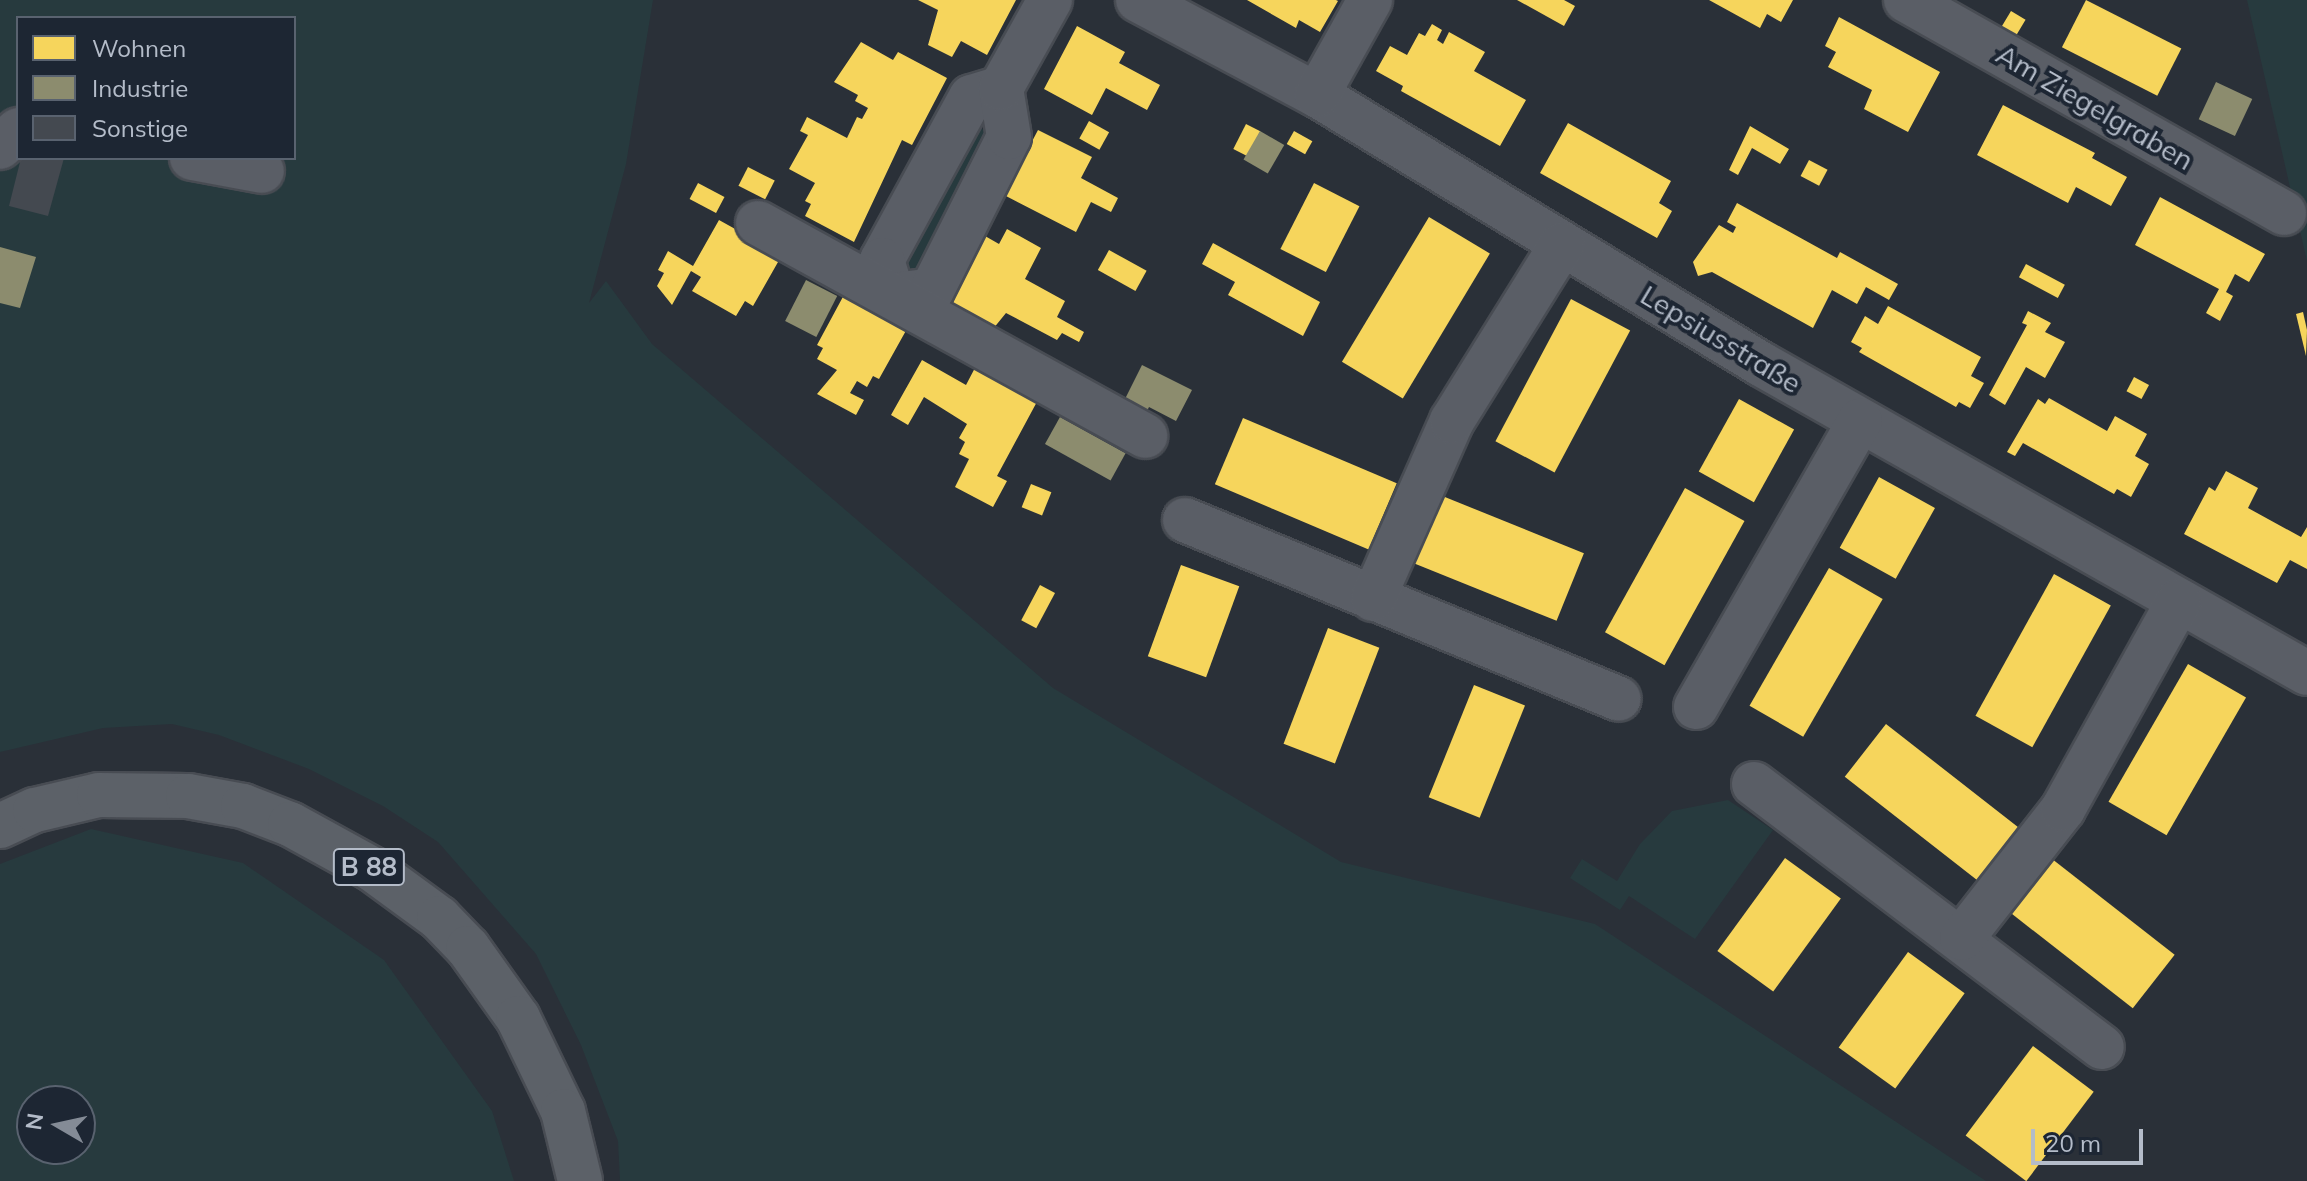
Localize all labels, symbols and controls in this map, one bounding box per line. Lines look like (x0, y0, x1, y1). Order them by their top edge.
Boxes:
legend (16, 16, 296, 160)
text: Wohnen (92, 33, 186, 63)
street label: Am Ziegelgraben (1990, 37, 2200, 177)
text: Industrie (92, 73, 188, 103)
text: Sonstige (92, 113, 188, 143)
street label: Lepsiusstraße (1635, 278, 1807, 400)
road number: B 88 (331, 845, 407, 889)
north arrow (16, 1085, 96, 1165)
text: N (19, 1111, 49, 1132)
scale bar (2035, 1113, 2147, 1163)
text: 20 m (2045, 1128, 2101, 1158)

